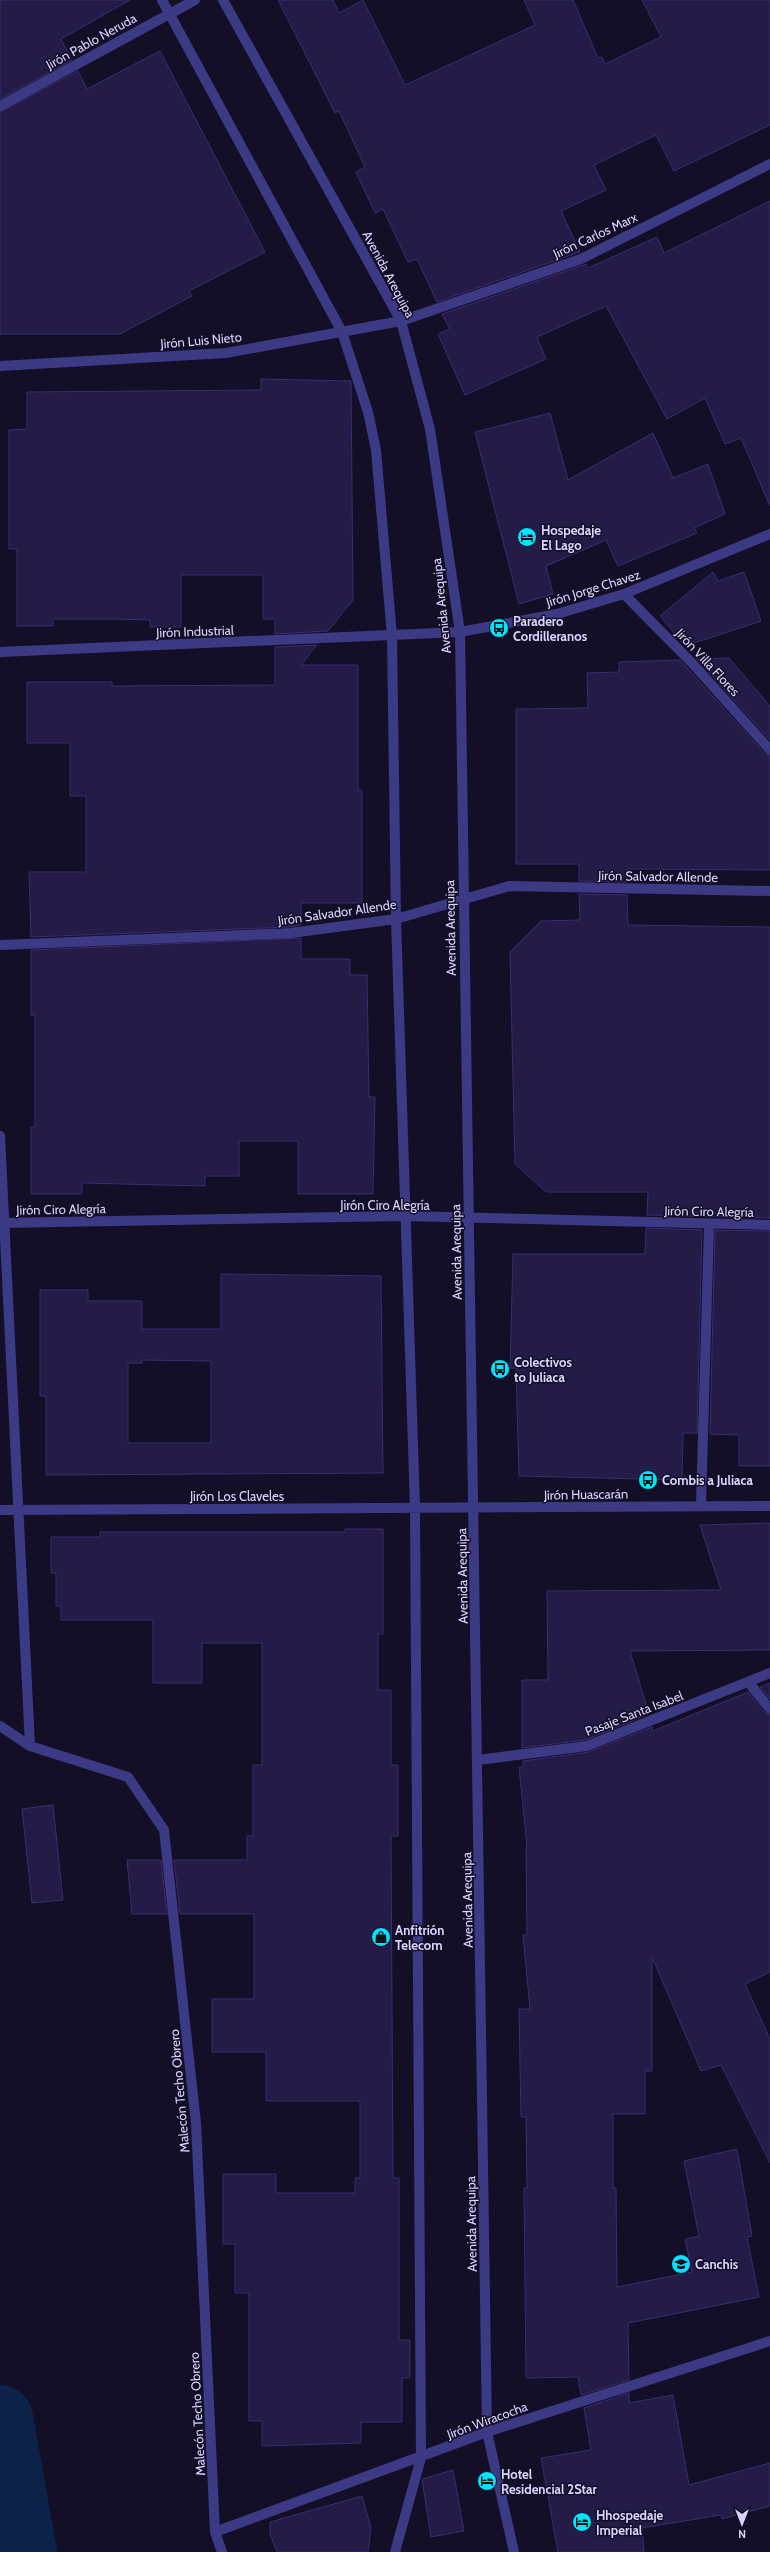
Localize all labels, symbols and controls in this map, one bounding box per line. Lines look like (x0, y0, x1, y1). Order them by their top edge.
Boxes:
street label: Jirón Pablo Neruda (42, 9, 140, 73)
street label: Jirón Carlos Marx (549, 208, 640, 262)
street label: Avenida Arequipa (359, 228, 419, 321)
street label: Jirón Luis Nieto (159, 328, 242, 352)
place label: Hospedaje El Lago (541, 522, 601, 553)
hotel icon: Hospedaje El Lago (516, 526, 538, 548)
street label: Avenida Arequipa (428, 557, 454, 654)
street label: Jirón Jorge Chavez (543, 566, 642, 610)
place label: Paradero Cordilleranos (513, 613, 588, 644)
bus stop icon: Paradero Cordilleranos (488, 617, 510, 639)
street label: Jirón Industrial (155, 622, 234, 640)
street label: Jirón Villa Flores (672, 624, 744, 700)
street label: Jirón Salvador Allende (597, 867, 718, 885)
street label: Avenida Arequipa (441, 879, 459, 976)
street label: Jirón Salvador Allende (276, 896, 398, 928)
street label: Jirón Ciro Alegría (339, 1197, 431, 1213)
street label: Jirón Ciro Alegría (15, 1200, 107, 1218)
street label: Jirón Ciro Alegría (663, 1202, 755, 1220)
street label: Avenida Arequipa (447, 1203, 465, 1300)
place label: Colectivos to Juliaca (514, 1354, 572, 1385)
bus stop icon: Colectivos to Juliaca (489, 1358, 511, 1380)
bus stop icon: Combis a Juliaca (637, 1469, 659, 1491)
place label: Combis a Juliaca (662, 1472, 753, 1488)
street label: Jirón Huascarán (543, 1485, 628, 1503)
street label: Jirón Los Claveles (189, 1488, 285, 1504)
street label: Avenida Arequipa (453, 1527, 471, 1624)
street label: Pasaje Santa Isabel (583, 1687, 686, 1740)
street label: Avenida Arequipa (458, 1851, 476, 1948)
place label: Anfitrión Telecom (395, 1922, 444, 1953)
shop icon: Anfitrión Telecom (370, 1926, 392, 1948)
street label: Malecón Techo Obrero (166, 2029, 192, 2153)
street label: Avenida Arequipa (462, 2175, 480, 2272)
school or university icon: Canchis (670, 2253, 692, 2275)
place label: Canchis (695, 2256, 739, 2272)
street label: Malecón Techo Obrero (186, 2352, 208, 2476)
street label: Jirón Wiracocha (444, 2398, 530, 2442)
place label: Hotel Residencial 2Star (501, 2466, 598, 2497)
hotel icon: Hotel Residencial 2Star (476, 2470, 498, 2492)
north arrow (722, 2504, 762, 2544)
place label: Hhospedaje Imperial (596, 2507, 664, 2538)
hotel icon: Hhospedaje Imperial (571, 2511, 593, 2533)
text: N (738, 2527, 746, 2541)

